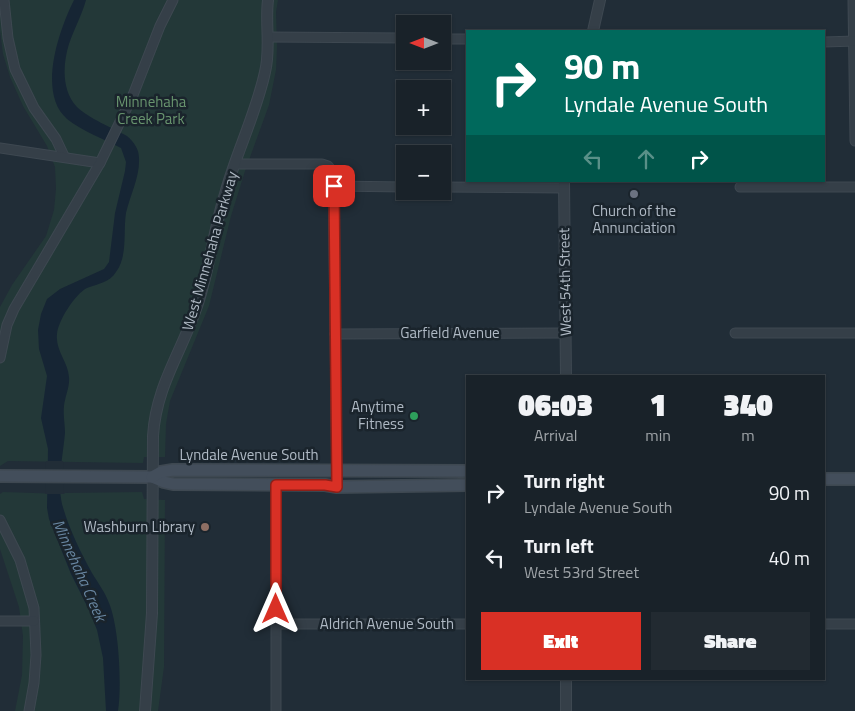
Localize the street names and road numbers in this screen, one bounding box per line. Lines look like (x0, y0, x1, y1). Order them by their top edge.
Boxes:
street label: West Minnehaha Parkway (176, 168, 243, 333)
street label: West 54th Street (552, 227, 577, 336)
street label: Garfield Avenue (400, 321, 500, 344)
street label: Lyndale Avenue South (179, 443, 319, 466)
street label: Aldrich Avenue South (320, 612, 454, 635)

